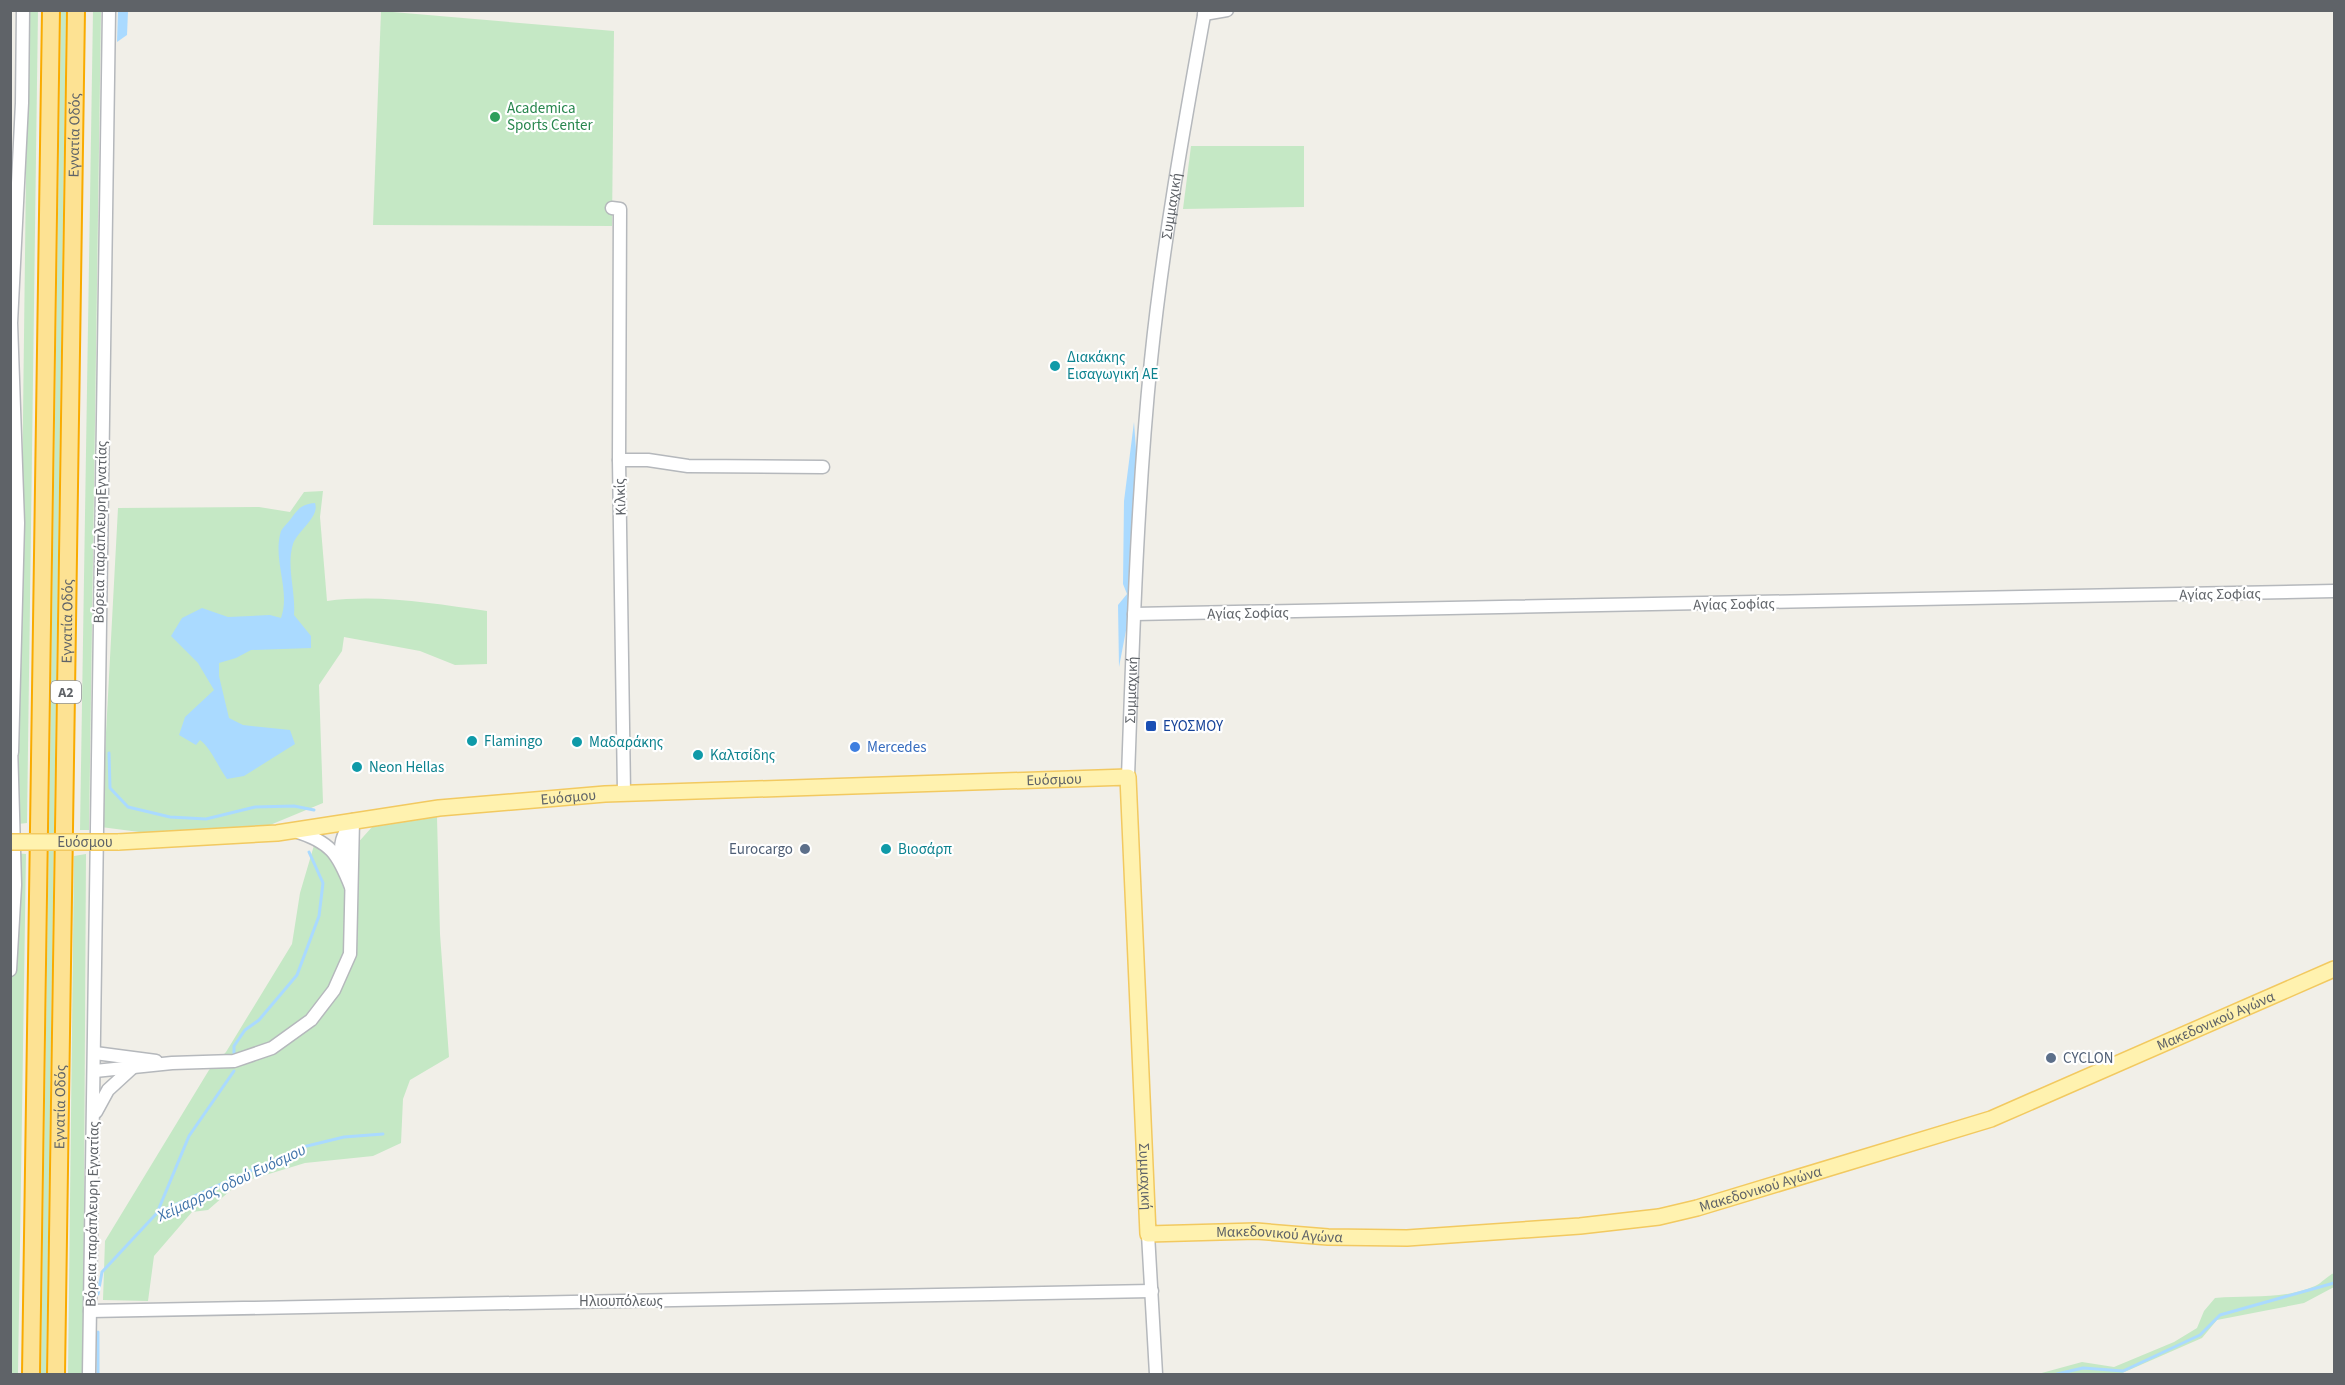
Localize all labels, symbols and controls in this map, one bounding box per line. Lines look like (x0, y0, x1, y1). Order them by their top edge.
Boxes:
street label: Εγνατία Οδός (64, 92, 86, 178)
place label: Academica Sports Center (507, 98, 593, 136)
marker: Academica Sports Center (488, 110, 502, 124)
street label: Συμμαχική (1156, 171, 1187, 241)
place label: Διακάκης Εισαγωγική ΑΕ (1067, 347, 1158, 385)
marker: Διακάκης Εισαγωγική ΑΕ (1048, 359, 1062, 373)
street label: Βόρεια παράπλευρηΕγνατίας (88, 440, 113, 624)
street label: Κιλκίς (609, 477, 632, 516)
street label: Εγνατία Οδός (56, 578, 79, 663)
street label: Αγίας Σοφίας (2179, 583, 2262, 606)
street label: Αγίας Σοφίας (1693, 593, 1776, 616)
street label: Αγίας Σοφίας (1207, 602, 1290, 625)
street label: Συμμαχική (1120, 656, 1143, 724)
road number: Α2 (51, 681, 81, 703)
place label: ΕΥΟΣΜΟΥ (1163, 716, 1224, 737)
marker: ΕΥΟΣΜΟΥ (1144, 719, 1158, 733)
place label: Flamingo (484, 731, 543, 752)
place label: Μαδαράκης (589, 732, 664, 753)
marker: Flamingo (465, 734, 479, 748)
marker: Μαδαράκης (570, 735, 584, 749)
place label: Mercedes (867, 737, 926, 758)
marker: Mercedes (848, 740, 862, 754)
place label: Καλτσίδης (710, 745, 776, 766)
marker: Καλτσίδης (691, 748, 705, 762)
place label: Neon Hellas (369, 757, 444, 778)
marker: Neon Hellas (350, 760, 364, 774)
street label: Ευόσμου (1026, 769, 1082, 791)
street label: Ευόσμου (540, 785, 597, 810)
street label: Ευόσμου (57, 832, 113, 853)
place label: Eurocargo (729, 839, 793, 860)
place label: Βιοσάρπ (898, 839, 952, 860)
marker: Eurocargo (798, 842, 812, 856)
marker: Βιοσάρπ (879, 842, 893, 856)
street label: Μακεδονικού Αγώνα (2153, 986, 2279, 1056)
place label: CYCLON (2063, 1048, 2114, 1069)
marker: CYCLON (2044, 1051, 2058, 1065)
street label: Εγνατία Οδός (49, 1064, 72, 1149)
street label: Βόρεια παράπλευρη Εγνατίας (80, 1120, 105, 1307)
water label: Χείμαρρος οδού Ευόσμου (153, 1139, 309, 1227)
street label: Συμμαχική (1133, 1143, 1157, 1211)
street label: Μακεδονικού Αγώνα (1697, 1161, 1825, 1218)
street label: Μακεδονικού Αγώνα (1216, 1221, 1343, 1248)
street label: Ηλιουπόλεως (579, 1291, 663, 1312)

